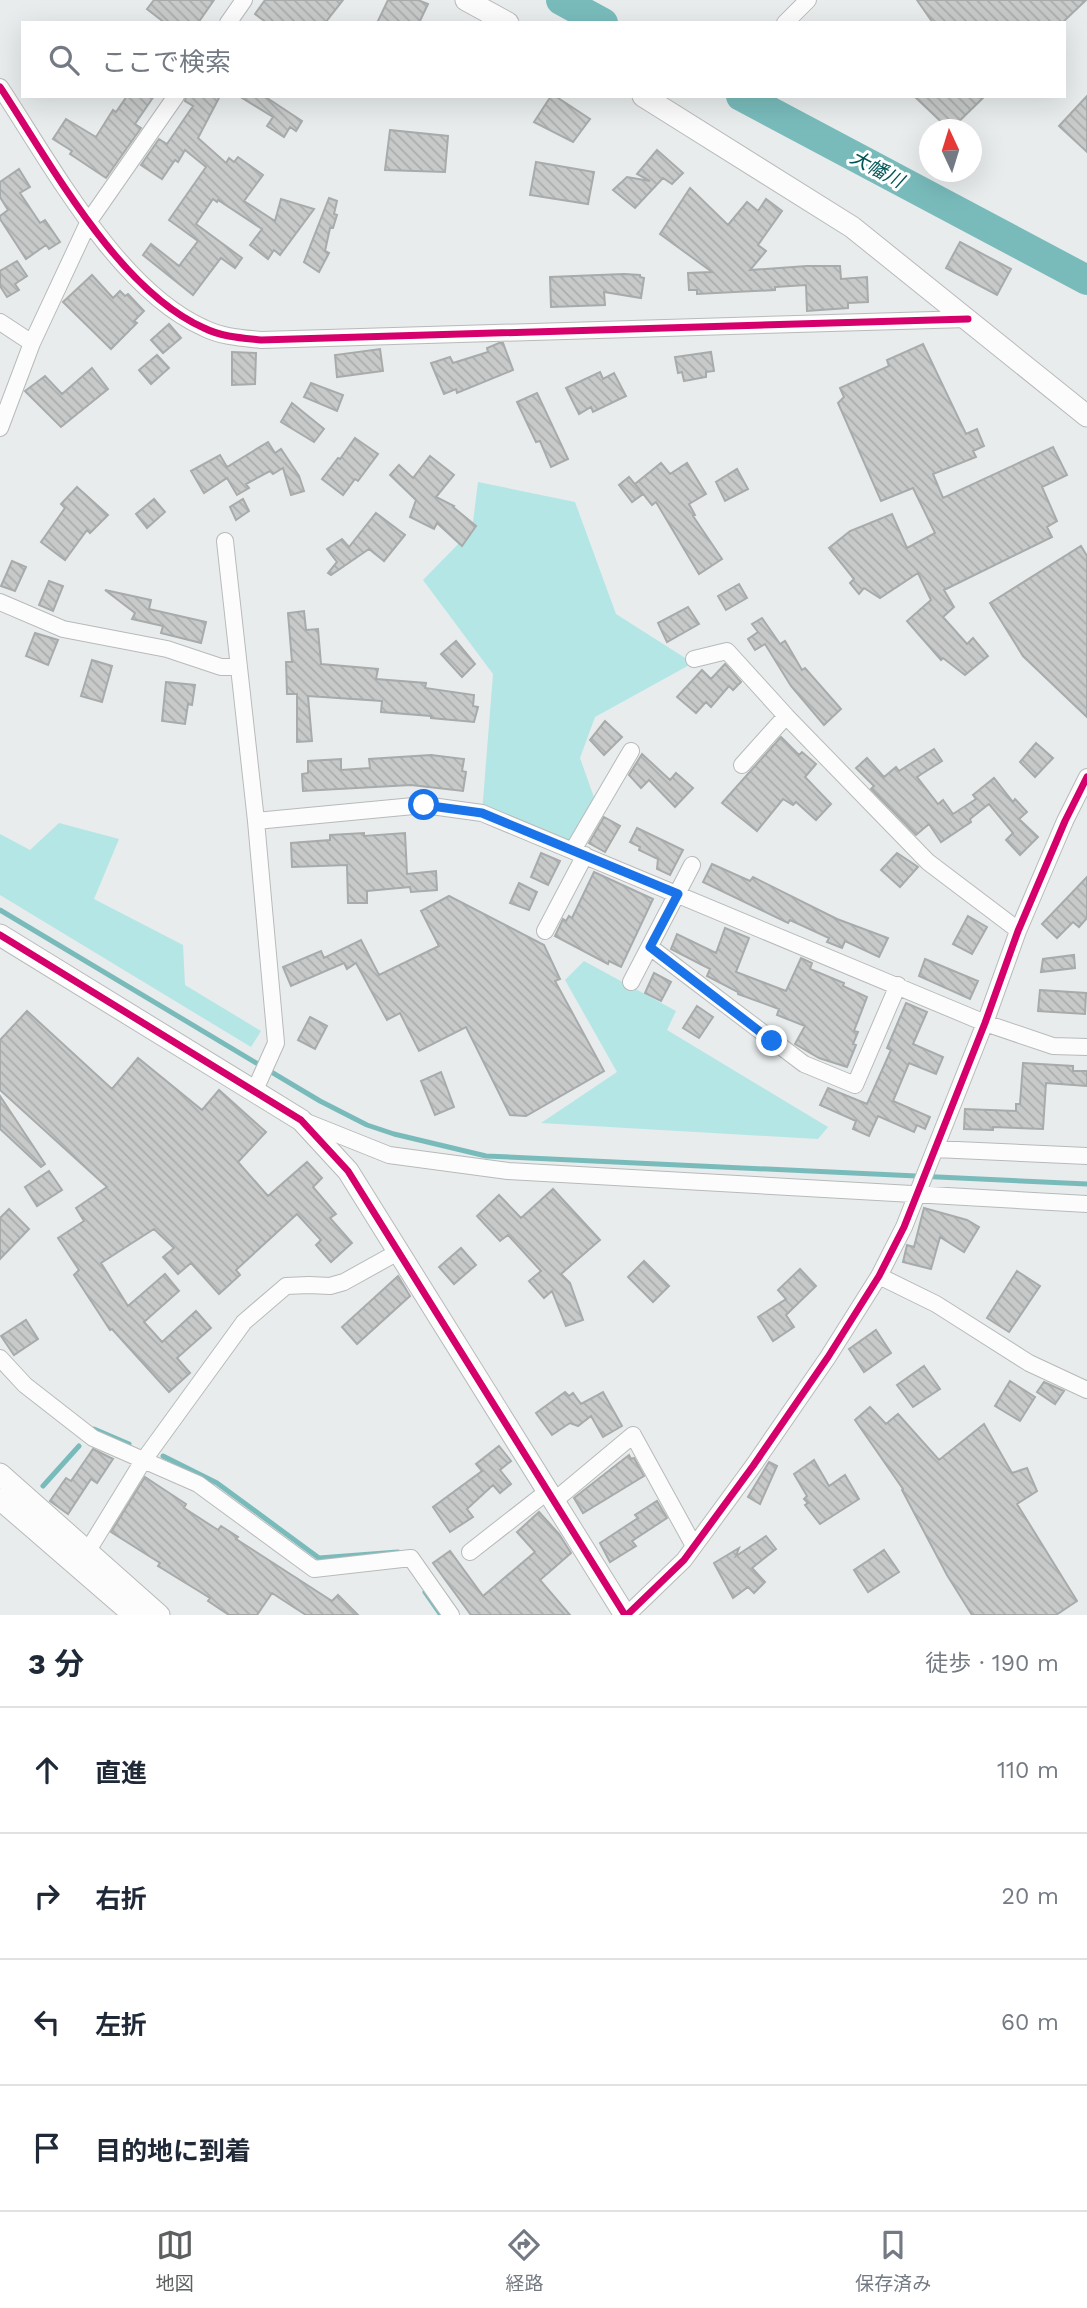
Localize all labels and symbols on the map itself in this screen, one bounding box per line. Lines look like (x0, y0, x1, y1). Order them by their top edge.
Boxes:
north arrow (919, 119, 982, 182)
water label: 大幡川 (846, 145, 909, 193)
route start (408, 789, 439, 820)
route end (756, 1025, 787, 1056)

